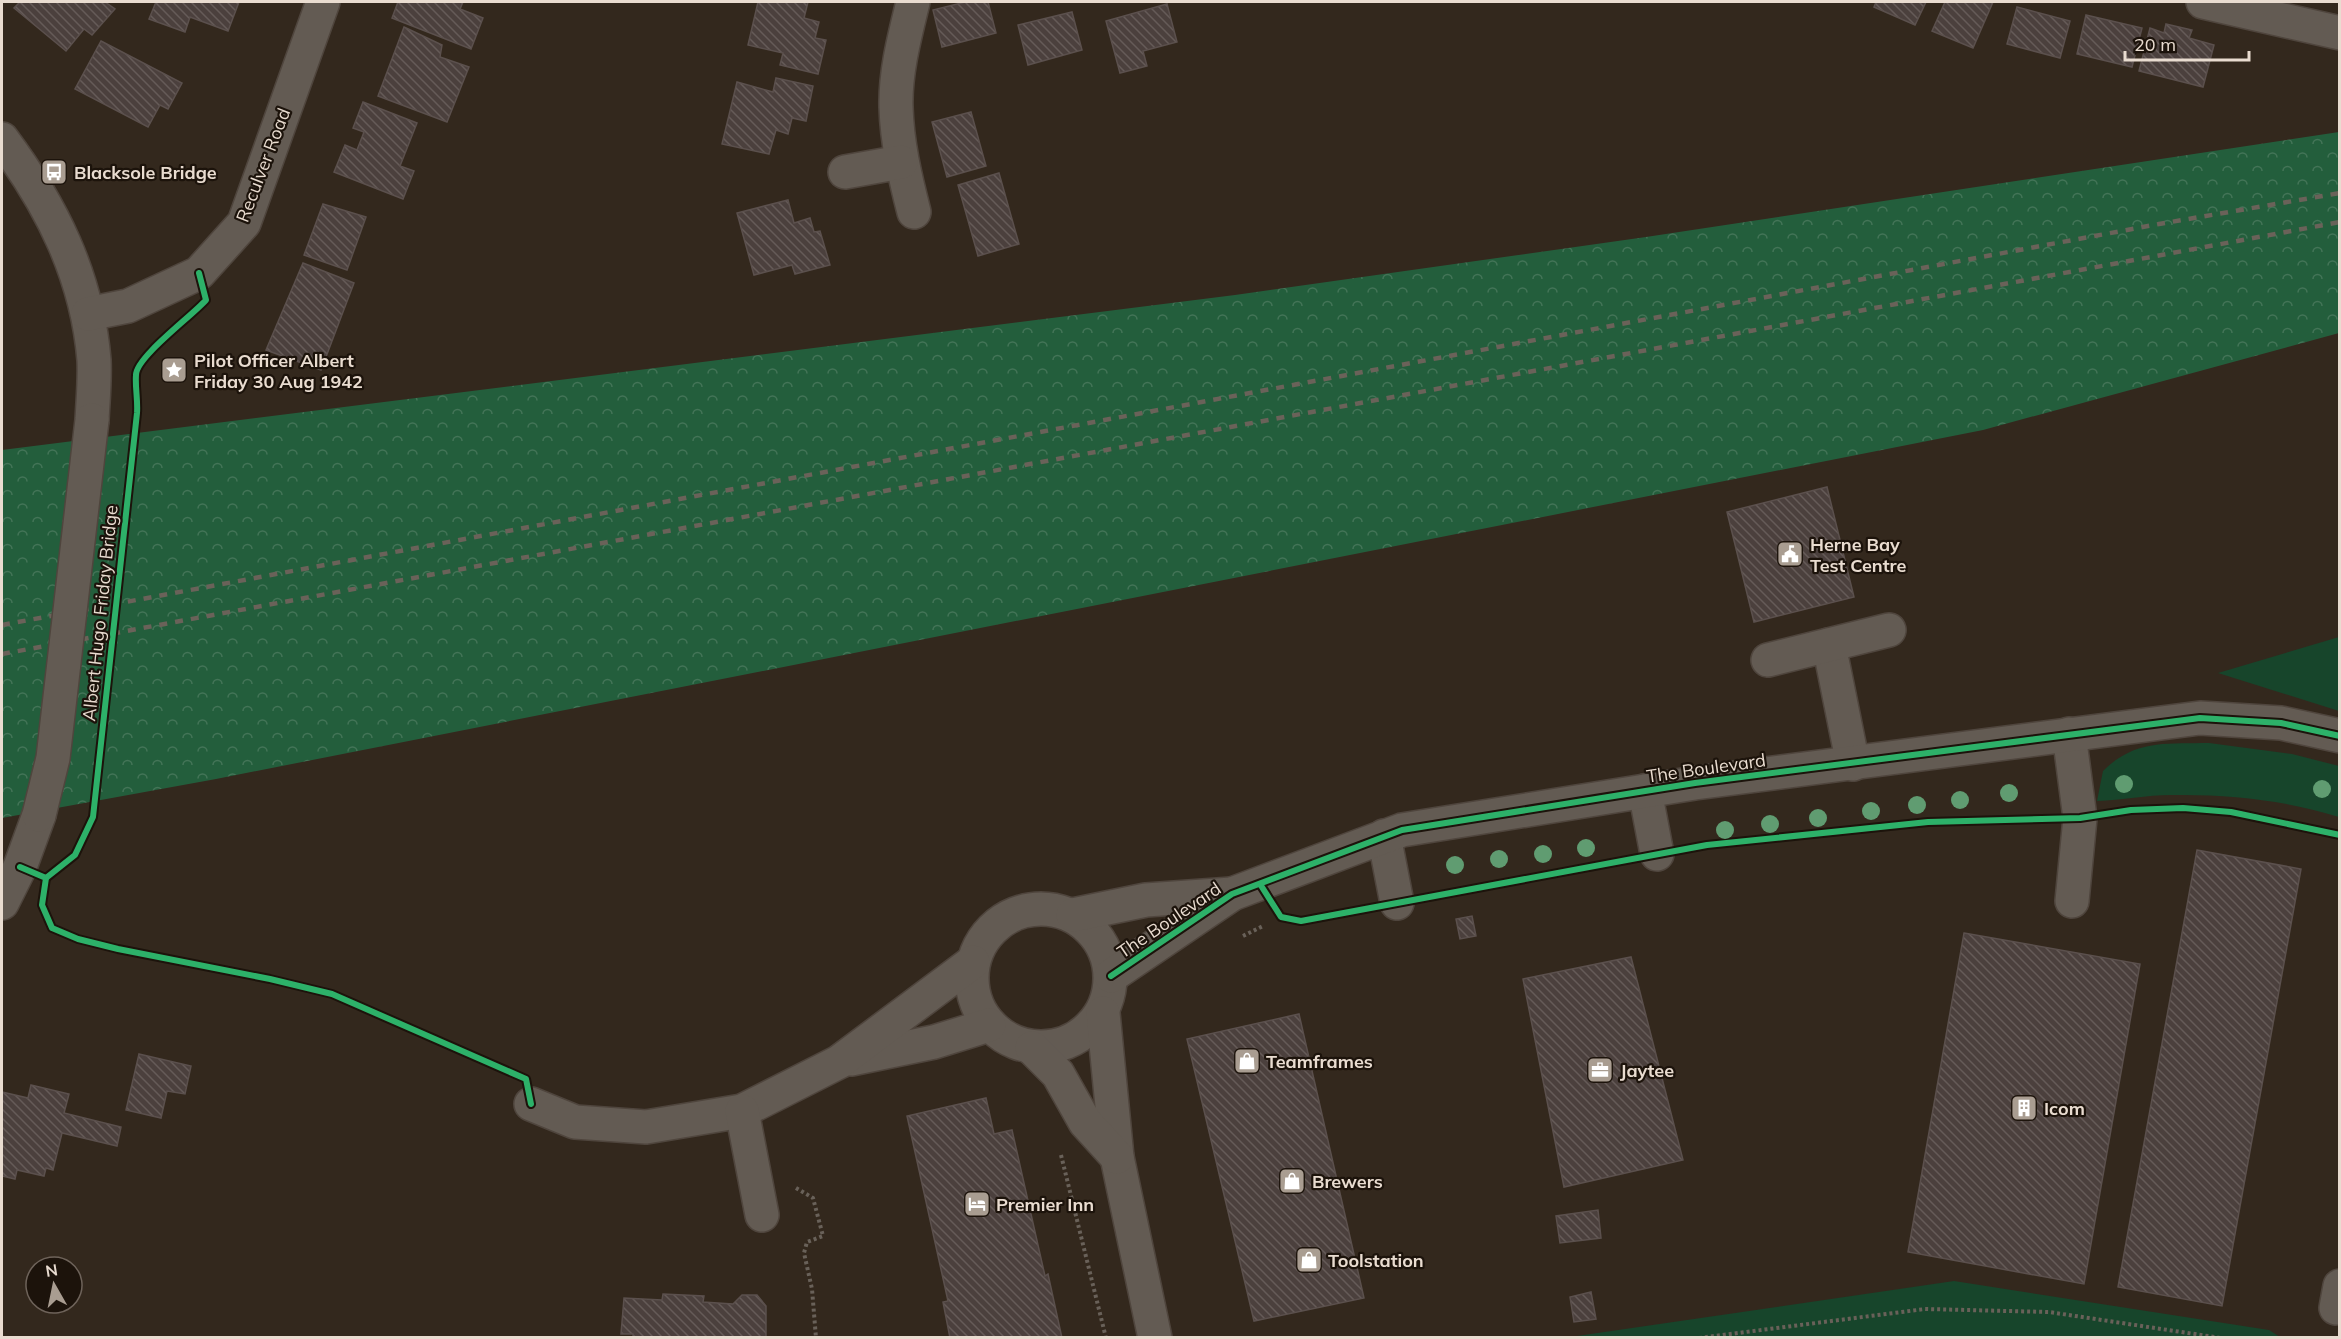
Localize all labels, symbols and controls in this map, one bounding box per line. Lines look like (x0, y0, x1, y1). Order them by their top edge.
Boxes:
scale bar (2125, 24, 2250, 62)
text: 20 m (2134, 33, 2176, 56)
street label: Reculver Road (231, 105, 295, 225)
bus stop icon: Blacksole Bridge (39, 157, 69, 187)
place label: Blacksole Bridge (74, 161, 217, 184)
place label: Pilot Officer Albert Friday 30 Aug 1942 (194, 349, 363, 393)
place icon: Pilot Officer Albert Friday 30 Aug 1942 (159, 355, 189, 385)
street label: Albert Hugo Friday Bridge (77, 504, 123, 722)
place label: Herne Bay Test Centre (1810, 533, 1906, 577)
public building icon: Herne Bay Test Centre (1775, 539, 1805, 569)
street label: The Boulevard (1645, 748, 1767, 788)
street label: The Boulevard (1113, 877, 1225, 963)
shop icon: Teamframes (1232, 1046, 1262, 1076)
place label: Teamframes (1266, 1050, 1373, 1073)
office icon: Jaytee (1585, 1055, 1615, 1085)
place label: Jaytee (1620, 1059, 1674, 1082)
building icon: Icom (2009, 1093, 2039, 1123)
place label: Icom (2044, 1097, 2085, 1120)
shop icon: Brewers (1277, 1166, 1307, 1196)
place label: Brewers (1312, 1170, 1383, 1193)
hotel icon: Premier Inn (962, 1189, 992, 1219)
place label: Premier Inn (996, 1193, 1094, 1216)
shop icon: Toolstation (1294, 1245, 1324, 1275)
place label: Toolstation (1328, 1249, 1424, 1272)
north arrow (24, 1255, 84, 1315)
text: N (44, 1259, 59, 1281)

